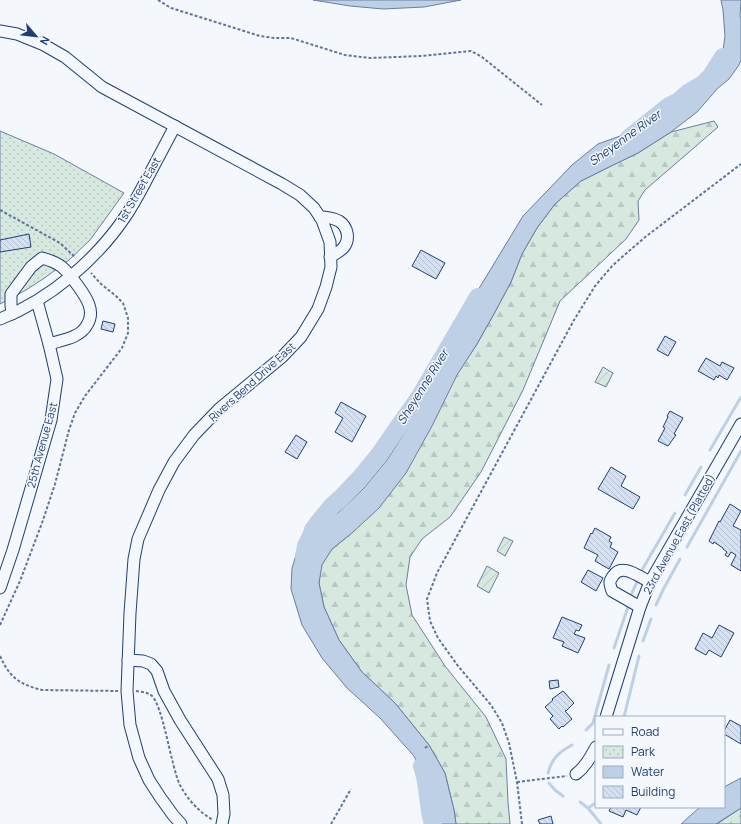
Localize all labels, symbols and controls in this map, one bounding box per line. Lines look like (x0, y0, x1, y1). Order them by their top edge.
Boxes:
north arrow (16, 16, 56, 56)
text: N (37, 34, 54, 48)
water label: Sheyenne River (585, 105, 666, 170)
street label: 1st Street East (114, 154, 163, 225)
street label: Rivers Bend Drive East (205, 339, 298, 425)
water label: Sheyenne River (393, 345, 453, 428)
street label: 25th Avenue East (23, 400, 60, 489)
street label: 23rd Avenue East (Platted) (639, 471, 718, 597)
legend (595, 716, 725, 808)
text: Road (631, 723, 659, 740)
text: Park (631, 743, 656, 760)
text: Water (631, 763, 665, 780)
text: Building (631, 783, 675, 800)

